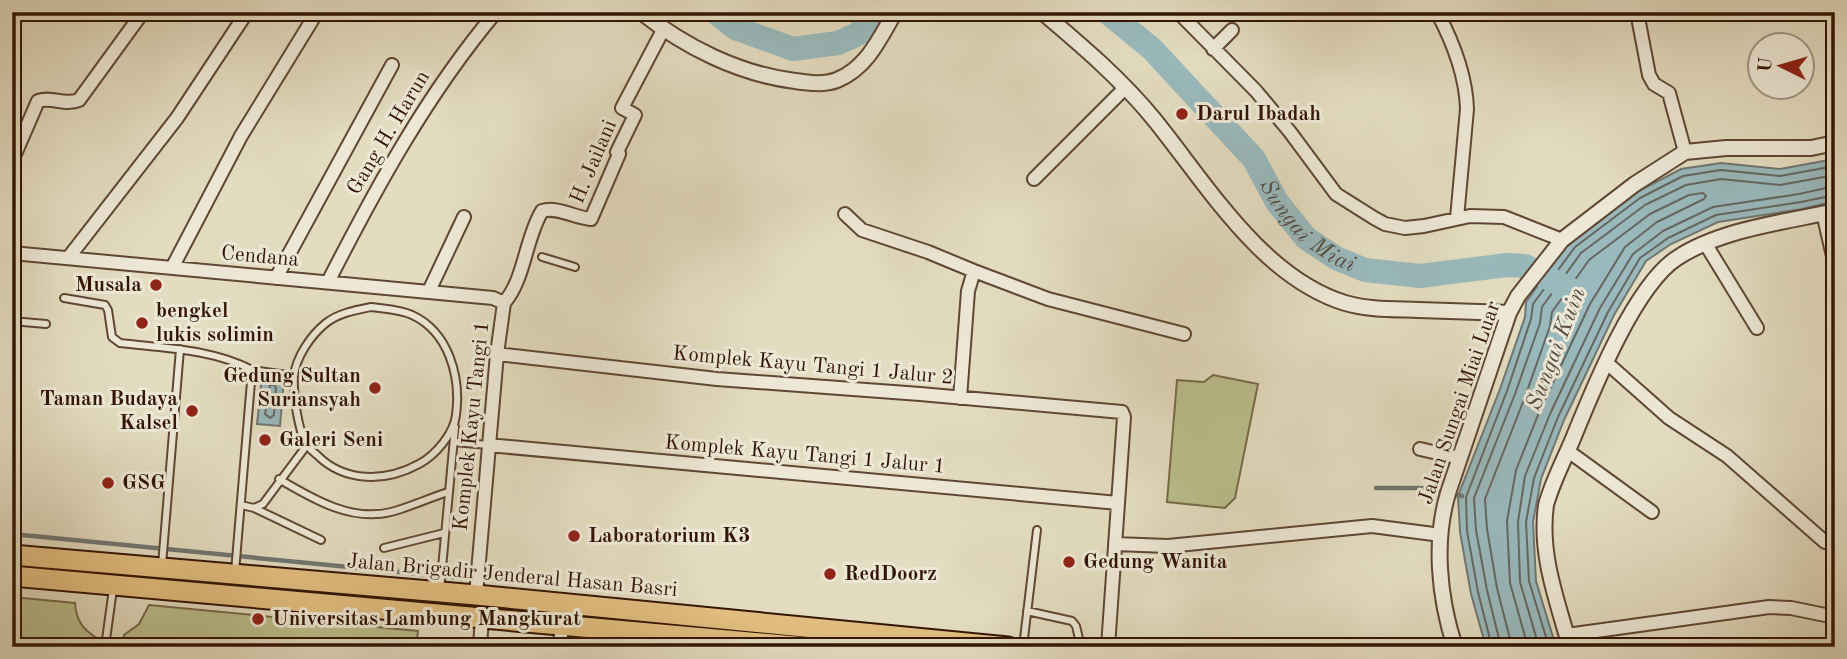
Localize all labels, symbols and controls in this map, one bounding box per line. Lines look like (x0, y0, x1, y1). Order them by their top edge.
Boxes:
north arrow (1745, 32, 1815, 102)
text: U (1756, 56, 1777, 73)
street label: Gang H. Harun (344, 67, 434, 199)
place label: Darul Ibadah (1196, 104, 1321, 125)
marker: Darul Ibadah (1174, 106, 1190, 122)
street label: H. Jailani (567, 117, 621, 207)
water label: Sungai Miai (1255, 175, 1359, 276)
street label: Cendana (220, 243, 300, 271)
place label: Musala (75, 275, 142, 296)
marker: Musala (148, 277, 164, 293)
water label: Sungai Kuin (1522, 284, 1591, 414)
street label: Jalan Sungai Miai Luar (1415, 298, 1505, 507)
place label: bengkel lukis solimin (156, 301, 274, 346)
marker: bengkel lukis solimin (134, 315, 150, 331)
street label: Komplek Kayu Tangi 1 (451, 320, 493, 532)
street label: Komplek Kayu Tangi 1 Jalur 2 (672, 343, 954, 389)
place label: Gedung Sultan Suriansyah (223, 366, 361, 411)
marker: Gedung Sultan Suriansyah (367, 380, 383, 396)
place label: Taman Budaya Kalsel (40, 389, 178, 434)
marker: Taman Budaya Kalsel (184, 403, 200, 419)
place label: Galeri Seni (279, 430, 383, 451)
marker: Galeri Seni (257, 432, 273, 448)
street label: Komplek Kayu Tangi 1 Jalur 1 (664, 432, 946, 478)
place label: GSG (122, 473, 165, 494)
marker: GSG (100, 475, 116, 491)
place label: Laboratorium K3 (588, 526, 750, 547)
marker: Laboratorium K3 (566, 528, 582, 544)
street label: Jalan Brigadir Jenderal Hasan Basri (346, 551, 678, 601)
place label: Gedung Wanita (1083, 552, 1228, 573)
marker: Gedung Wanita (1061, 554, 1077, 570)
place label: RedDoorz (844, 564, 937, 585)
marker: RedDoorz (822, 566, 838, 582)
place label: Universitas Lambung Mangkurat (272, 609, 581, 630)
marker: Universitas Lambung Mangkurat (250, 611, 266, 627)

